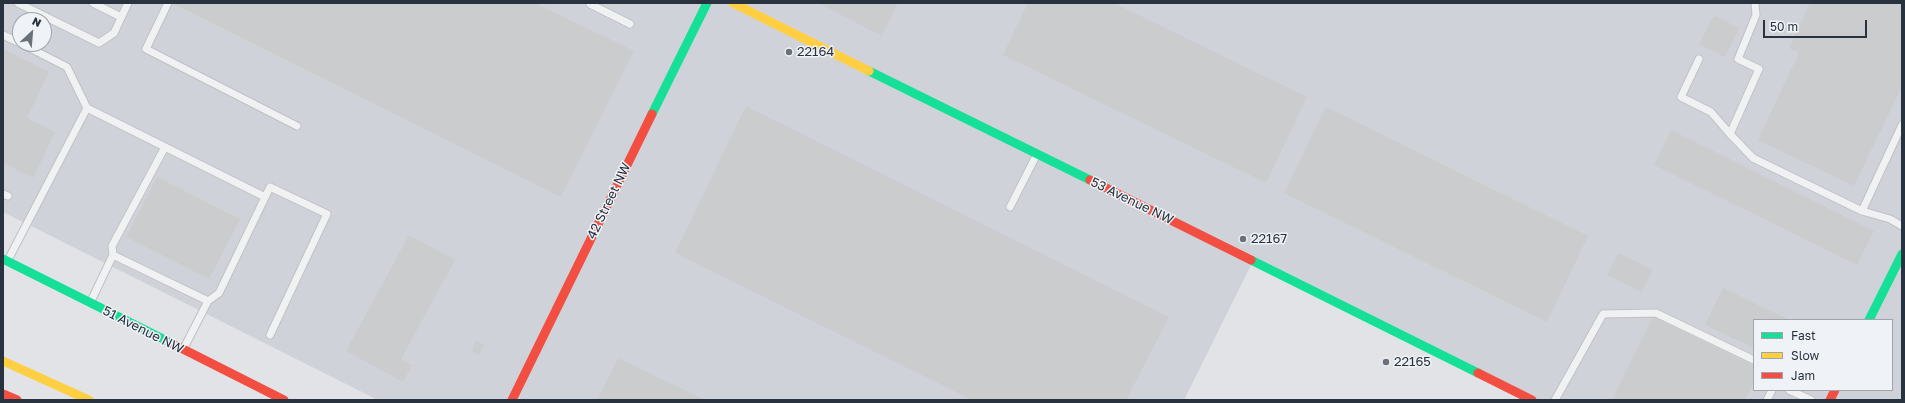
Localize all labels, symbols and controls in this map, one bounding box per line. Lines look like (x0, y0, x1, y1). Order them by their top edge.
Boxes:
north arrow (12, 12, 52, 52)
scale bar (1765, 12, 1869, 38)
text: N (30, 14, 44, 29)
text: 50 m (1770, 19, 1798, 34)
place label: 22164 (797, 44, 834, 60)
marker: 22164 (784, 47, 794, 57)
street label: 42 Street NW (584, 160, 634, 242)
street label: 53 Avenue NW (1088, 174, 1176, 228)
place label: 22167 (1251, 231, 1287, 247)
marker: 22167 (1238, 234, 1248, 244)
street label: 51 Avenue NW (100, 303, 186, 357)
legend (1753, 319, 1893, 391)
text: Fast (1791, 328, 1816, 343)
text: Slow (1791, 348, 1819, 363)
place label: 22165 (1394, 354, 1431, 370)
marker: 22165 (1381, 357, 1391, 367)
text: Jam (1791, 368, 1815, 383)

